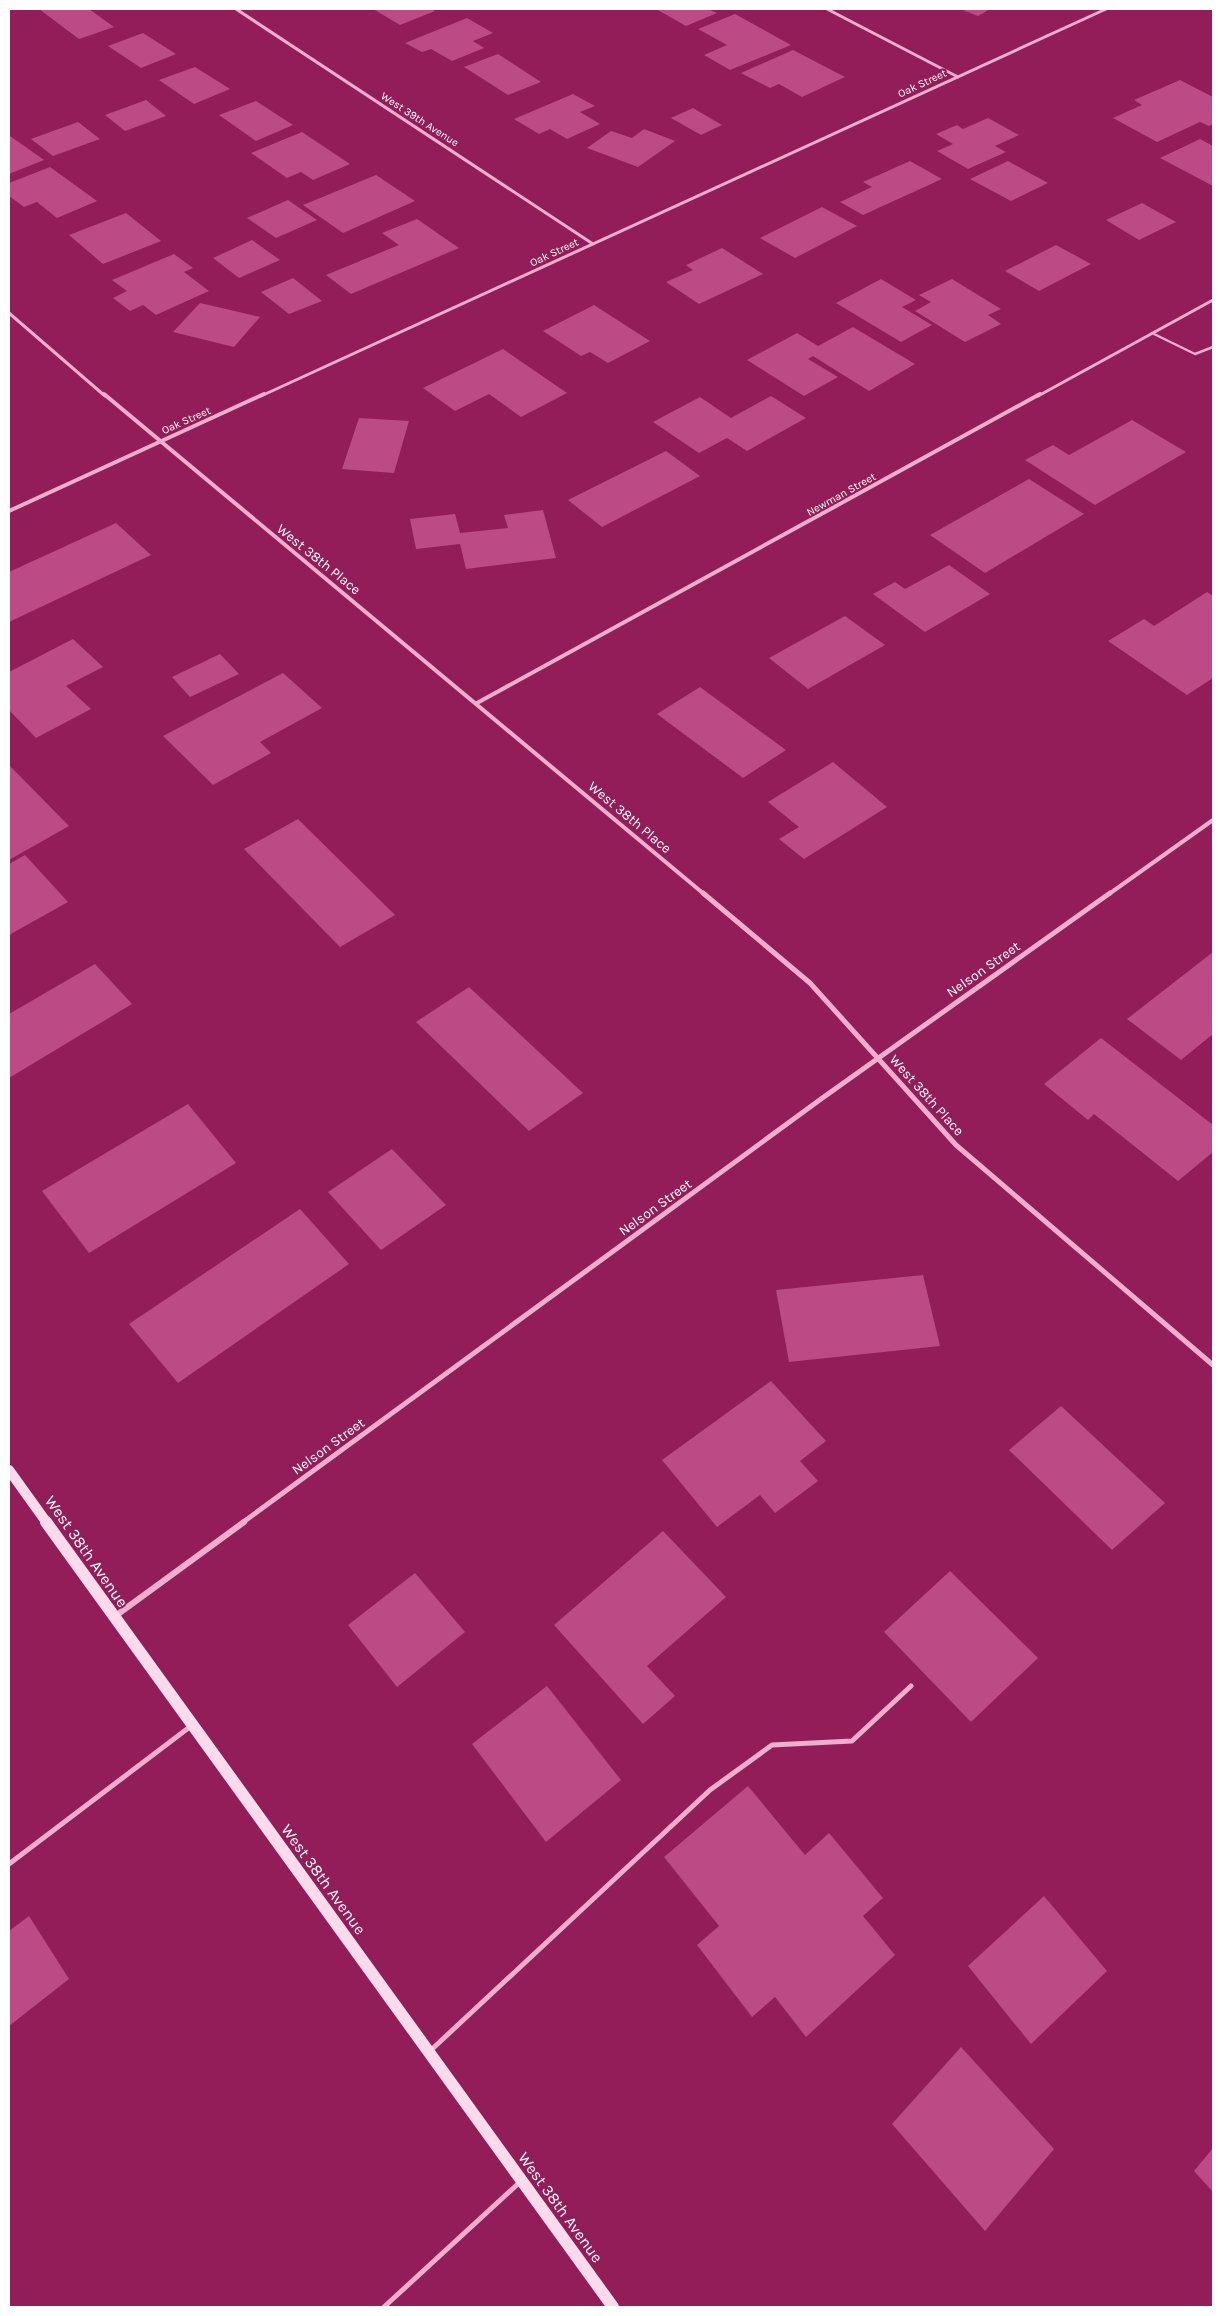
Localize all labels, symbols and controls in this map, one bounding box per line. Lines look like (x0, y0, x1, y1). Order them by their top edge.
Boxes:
street label: Oak Street (896, 67, 949, 100)
street label: West 39th Avenue (378, 89, 461, 150)
street label: Oak Street (528, 236, 581, 269)
street label: Oak Street (160, 404, 213, 437)
street label: Newman Street (804, 470, 878, 519)
street label: West 38th Place (273, 520, 364, 598)
street label: West 38th Place (585, 778, 675, 857)
street label: Nelson Street (943, 938, 1023, 1001)
street label: West 38th Place (886, 1051, 967, 1139)
street label: Nelson Street (616, 1175, 695, 1240)
street label: Nelson Street (289, 1414, 368, 1479)
street label: West 38th Avenue (41, 1492, 132, 1611)
street label: West 38th Avenue (277, 1820, 370, 1938)
street label: West 38th Avenue (514, 2148, 607, 2266)

